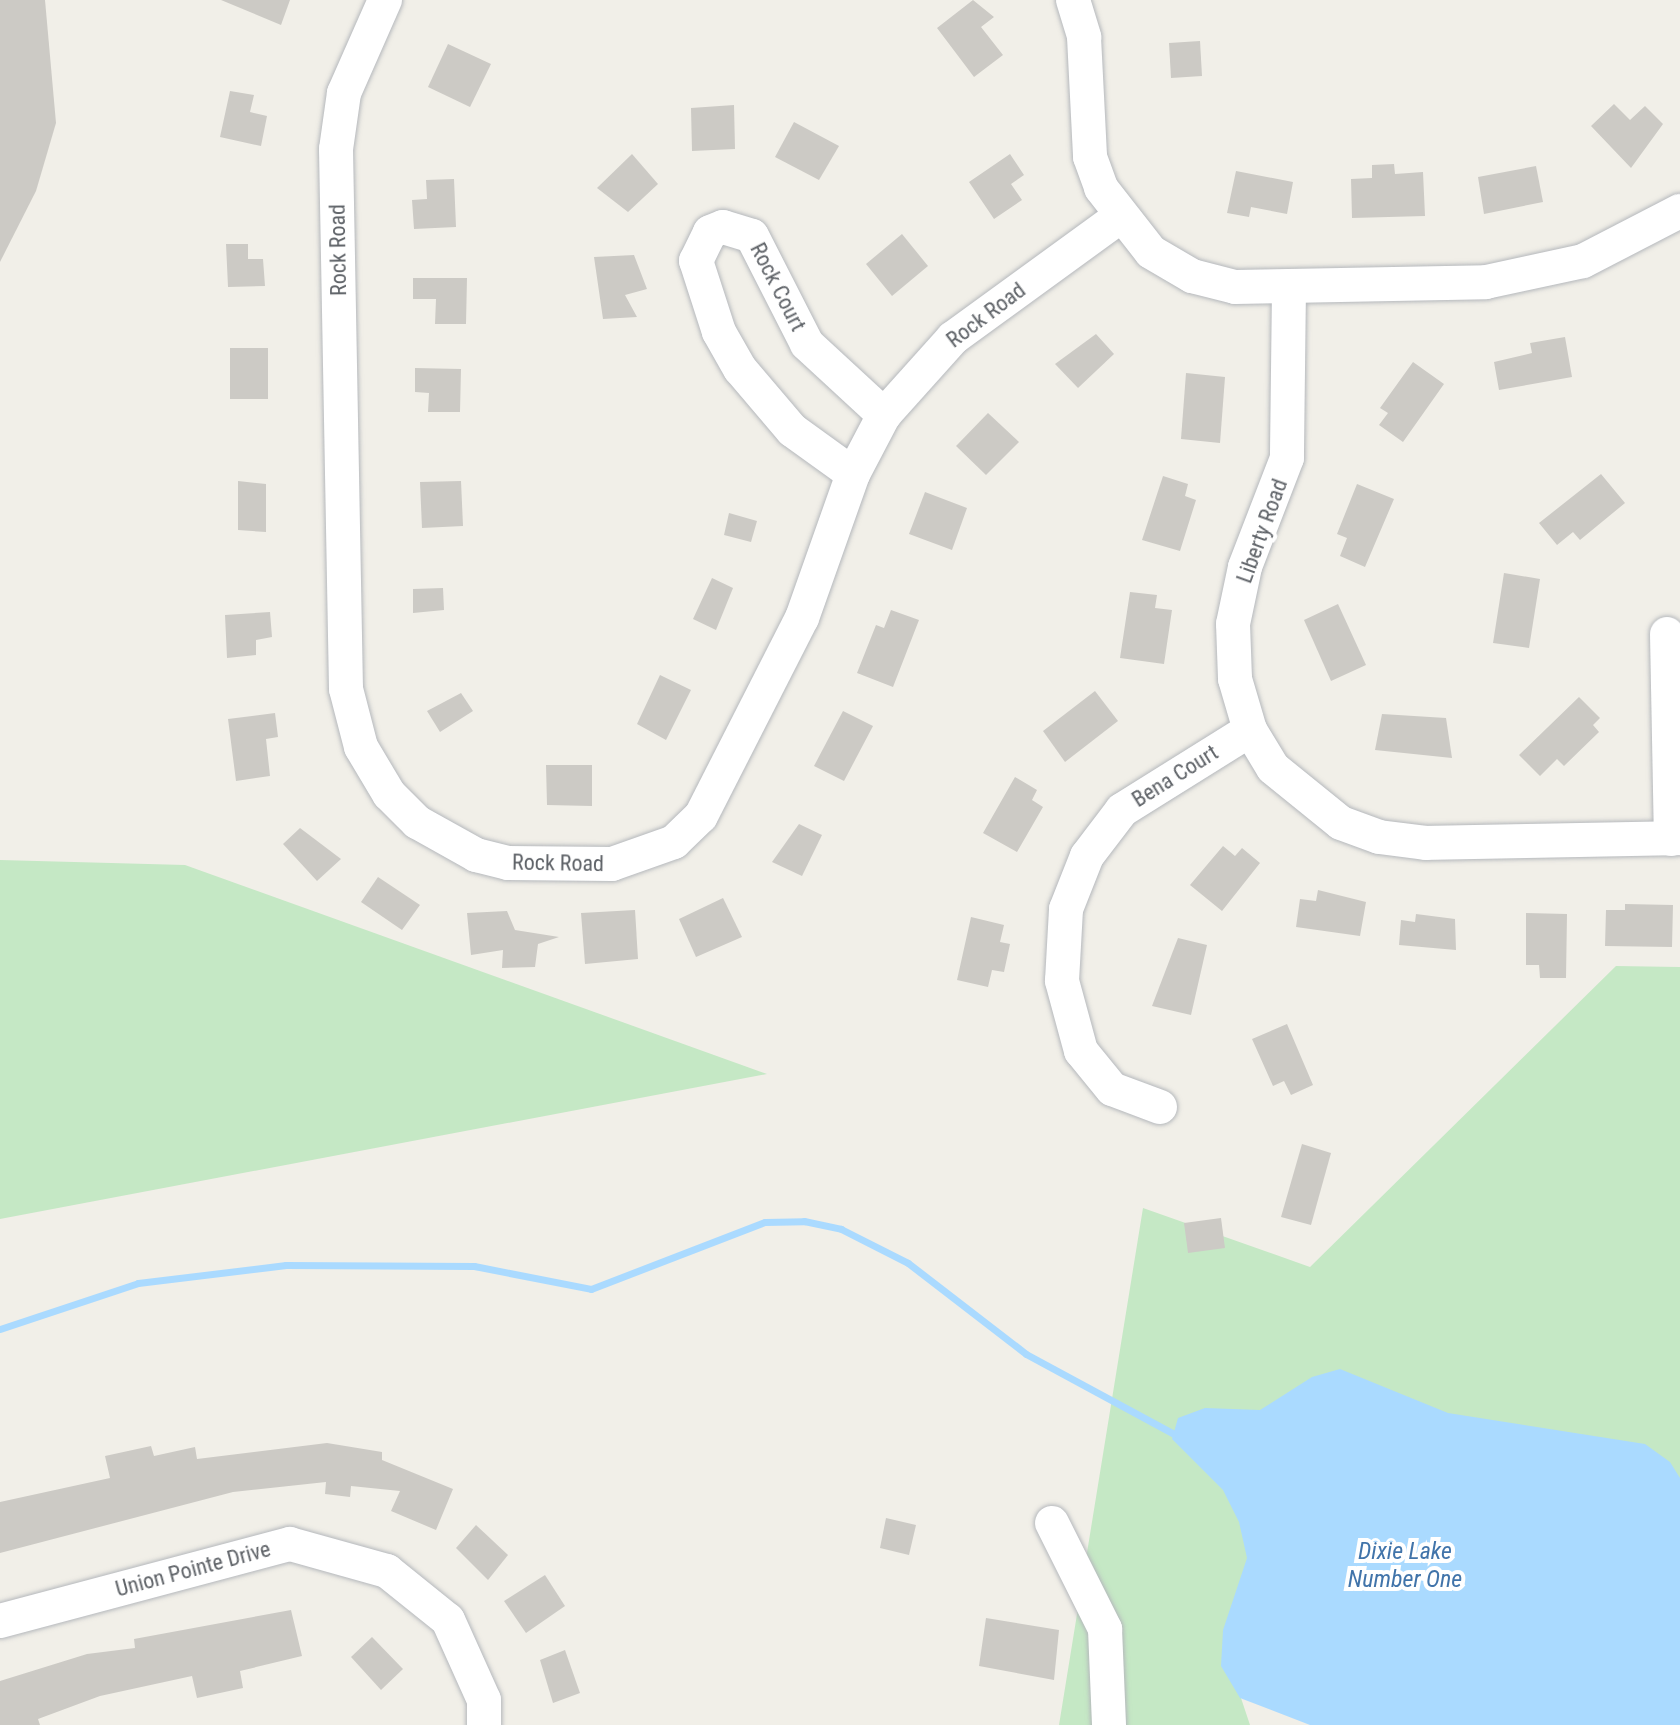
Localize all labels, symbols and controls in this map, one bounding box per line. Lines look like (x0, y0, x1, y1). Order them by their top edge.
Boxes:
street label: Rock Road (324, 204, 352, 296)
street label: Rock Court (745, 238, 811, 336)
street label: Rock Road (941, 277, 1031, 353)
street label: Liberty Road (1231, 475, 1293, 587)
street label: Bena Court (1127, 739, 1223, 813)
street label: Rock Road (512, 849, 604, 877)
street label: Union Pointe Drive (113, 1536, 273, 1602)
water label: Dixie Lake Number One (1348, 1538, 1462, 1594)

